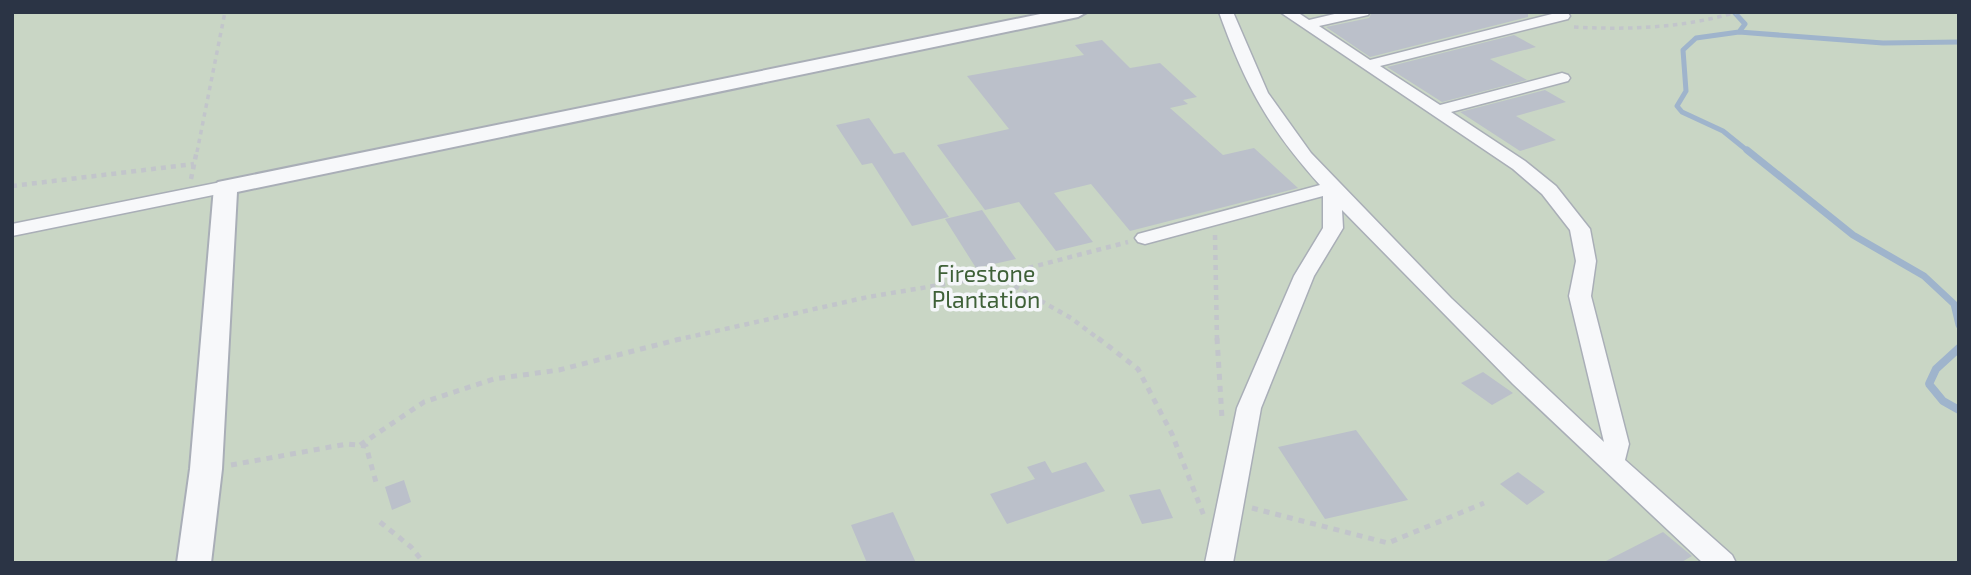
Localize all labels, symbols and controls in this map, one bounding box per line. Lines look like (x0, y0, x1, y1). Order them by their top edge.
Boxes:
park label: Firestone Plantation (932, 259, 1040, 313)

